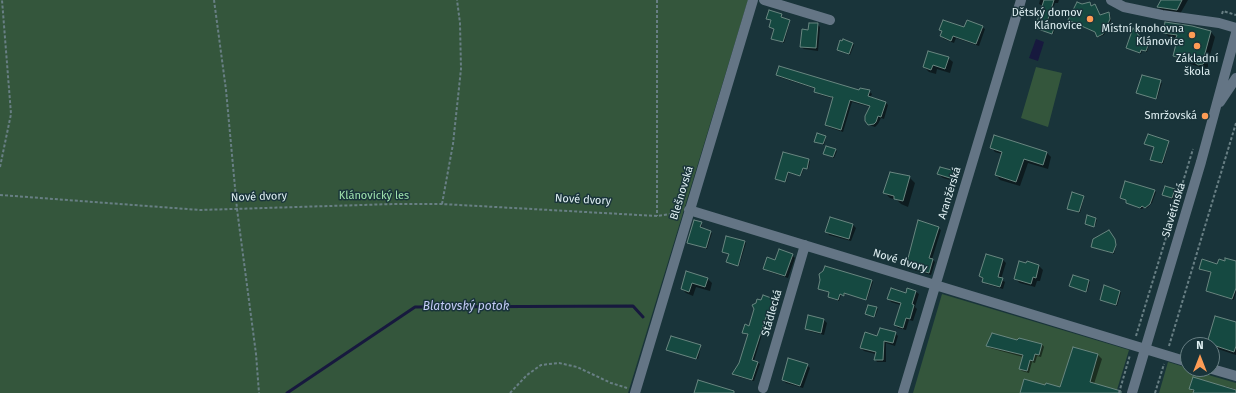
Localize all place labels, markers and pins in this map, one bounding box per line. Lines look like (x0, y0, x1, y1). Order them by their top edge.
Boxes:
place label: Dětský domov Klánovice (1012, 6, 1082, 32)
marker: Dětský domov Klánovice (1085, 14, 1095, 24)
place label: Místní knohovna Klánovice (1102, 22, 1184, 48)
marker: Místní knohovna Klánovice (1187, 30, 1197, 40)
marker: Základní škola (1192, 41, 1202, 51)
place label: Základní škola (1176, 52, 1218, 78)
place label: Smržovská (1144, 109, 1197, 123)
marker: Smržovská (1200, 111, 1210, 121)

